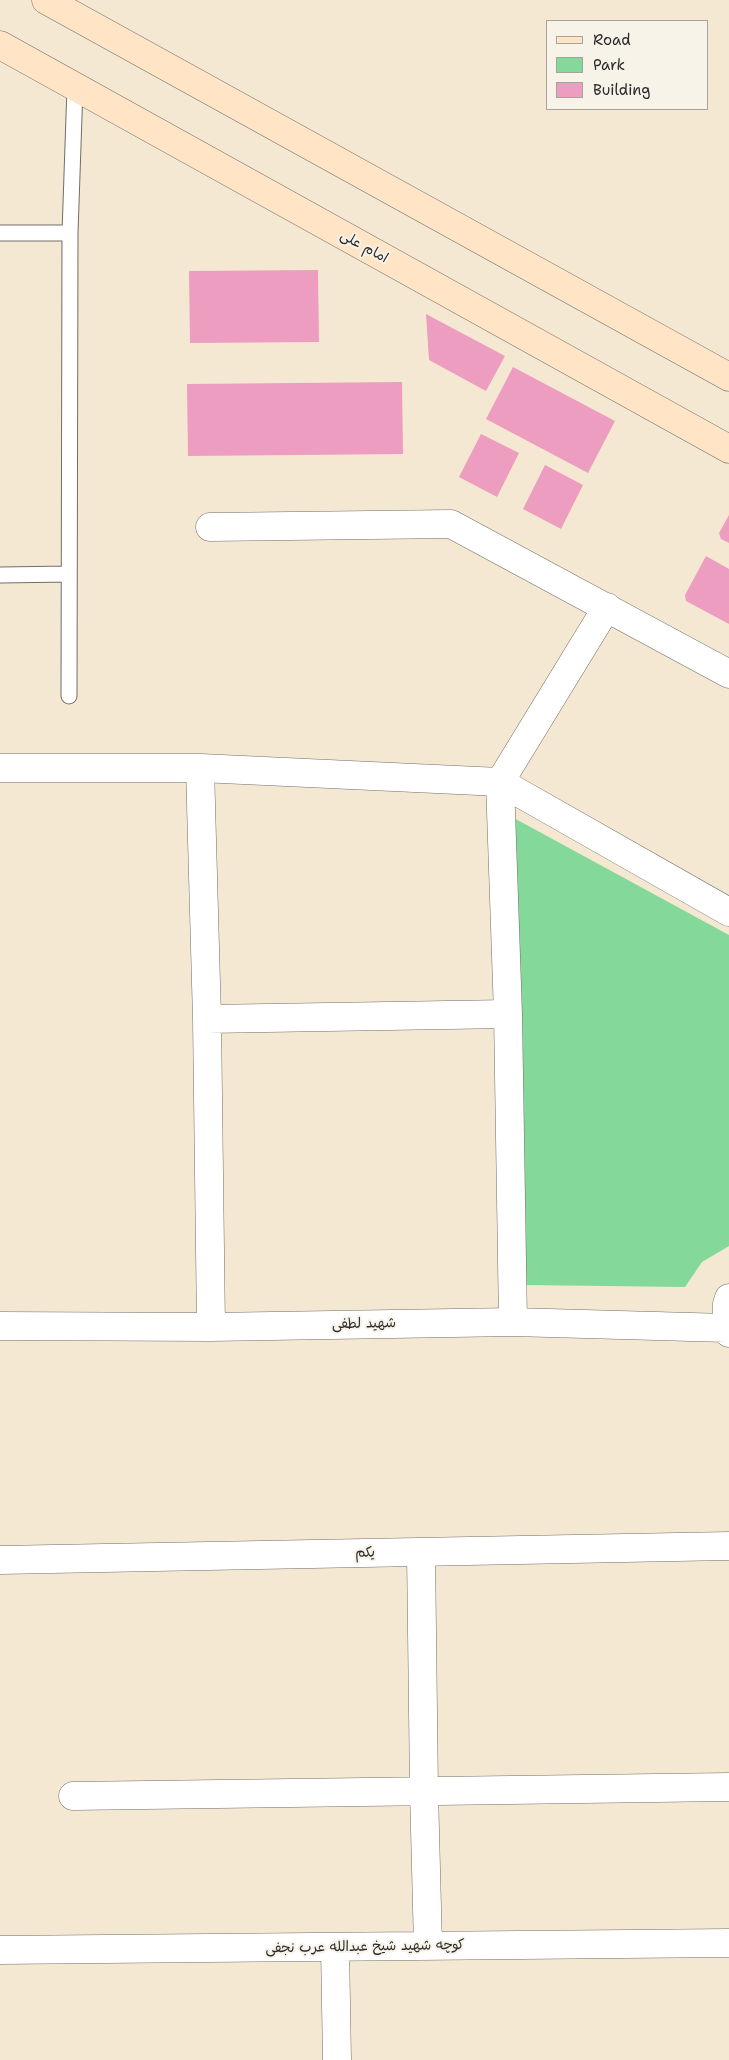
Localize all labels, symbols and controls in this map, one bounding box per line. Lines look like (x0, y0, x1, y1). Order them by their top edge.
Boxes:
legend (546, 20, 709, 110)
text: Road (593, 30, 631, 50)
text: Park (593, 55, 625, 75)
text: Building (593, 80, 650, 100)
street label: امام علی (337, 227, 391, 267)
street label: شهید لطفی (332, 1315, 396, 1333)
street label: یکم (355, 1544, 375, 1562)
street label: کوچه شهید شیخ عبدالله عرب نجفی (265, 1937, 465, 1957)

